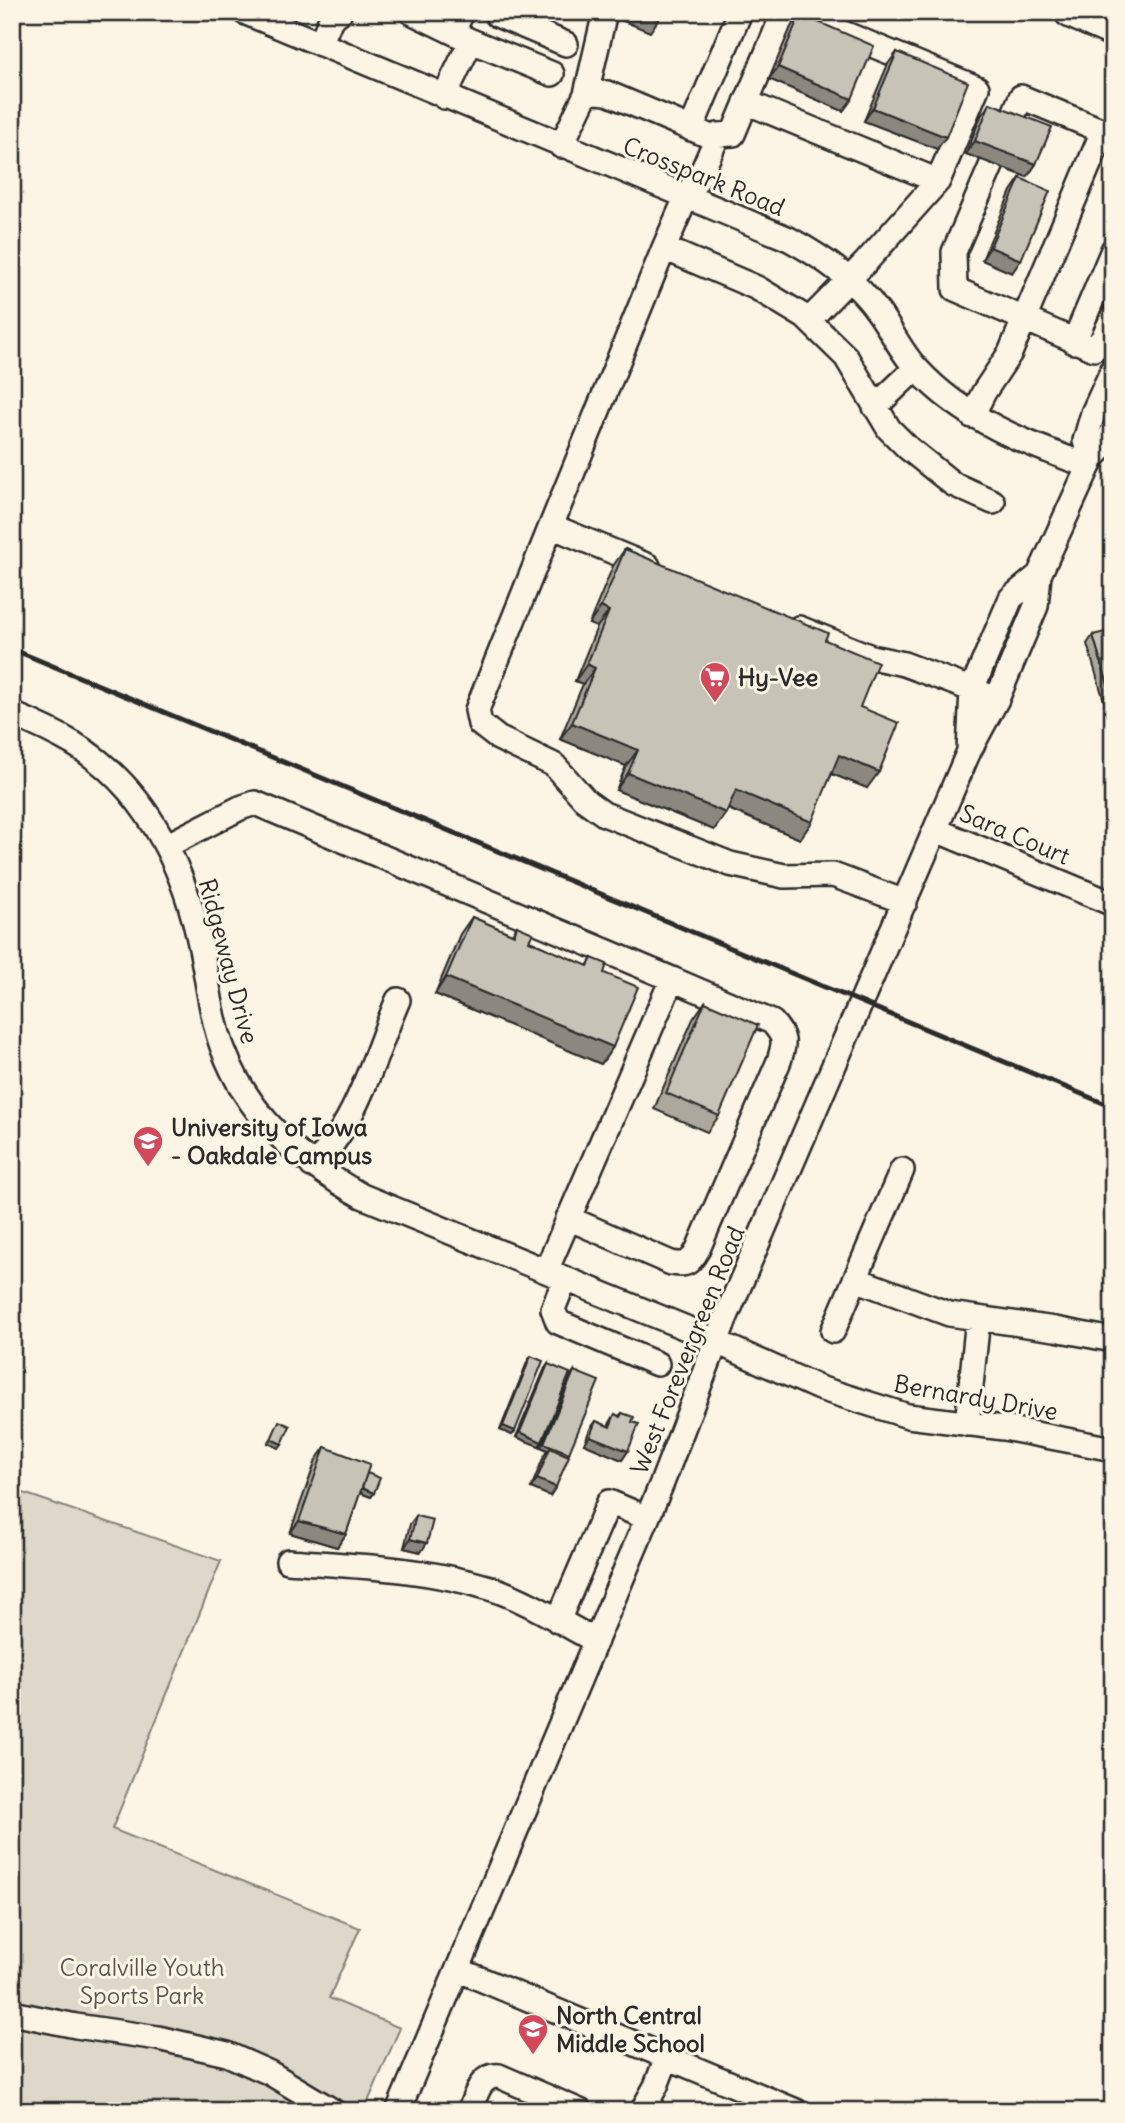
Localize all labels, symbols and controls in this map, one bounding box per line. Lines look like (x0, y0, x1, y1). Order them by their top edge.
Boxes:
street label: Crosspark Road (619, 130, 789, 222)
supermarket icon: Hy-Vee (698, 660, 732, 704)
place label: Hy-Vee (738, 662, 818, 692)
street label: Sara Court (955, 797, 1075, 871)
street label: Ridgeway Drive (193, 875, 265, 1047)
place label: University of Iowa - Oakdale Campus (171, 1112, 372, 1170)
school or university icon: University of Iowa - Oakdale Campus (131, 1124, 165, 1168)
street label: West Forevergreen Road (623, 1222, 751, 1478)
street label: Bernardy Drive (892, 1368, 1060, 1426)
park label: Coralville Youth Sports Park (59, 1952, 225, 2010)
place label: North Central Middle School (556, 2000, 705, 2058)
school or university icon: North Central Middle School (516, 2012, 550, 2056)

